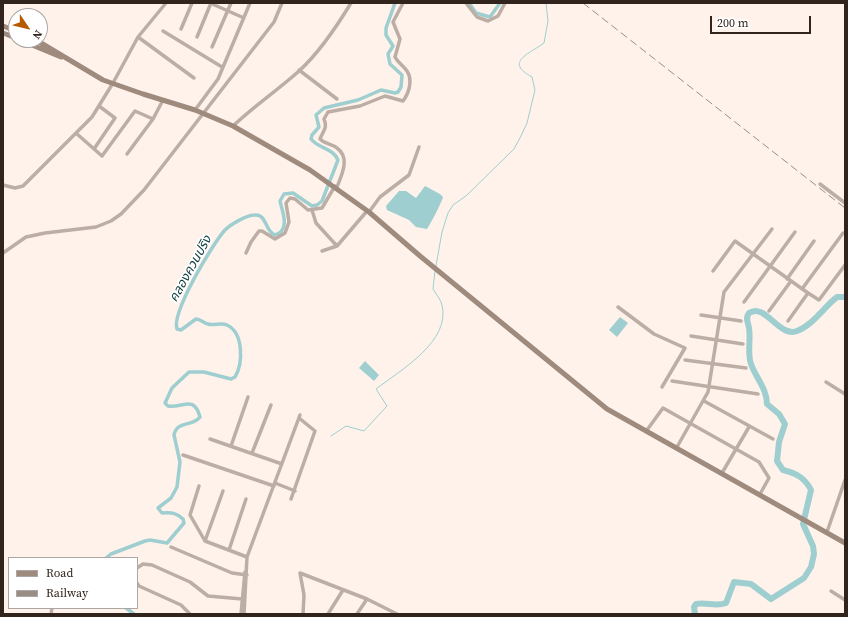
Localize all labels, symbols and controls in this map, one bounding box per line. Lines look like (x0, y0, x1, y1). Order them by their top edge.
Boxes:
north arrow (8, 8, 48, 48)
scale bar (712, 8, 813, 34)
text: 200 m (717, 15, 749, 31)
text: N (29, 27, 46, 42)
water label: คลองควนปริง (166, 233, 216, 305)
legend (8, 557, 138, 609)
text: Road (46, 565, 73, 581)
text: Railway (46, 585, 88, 601)

